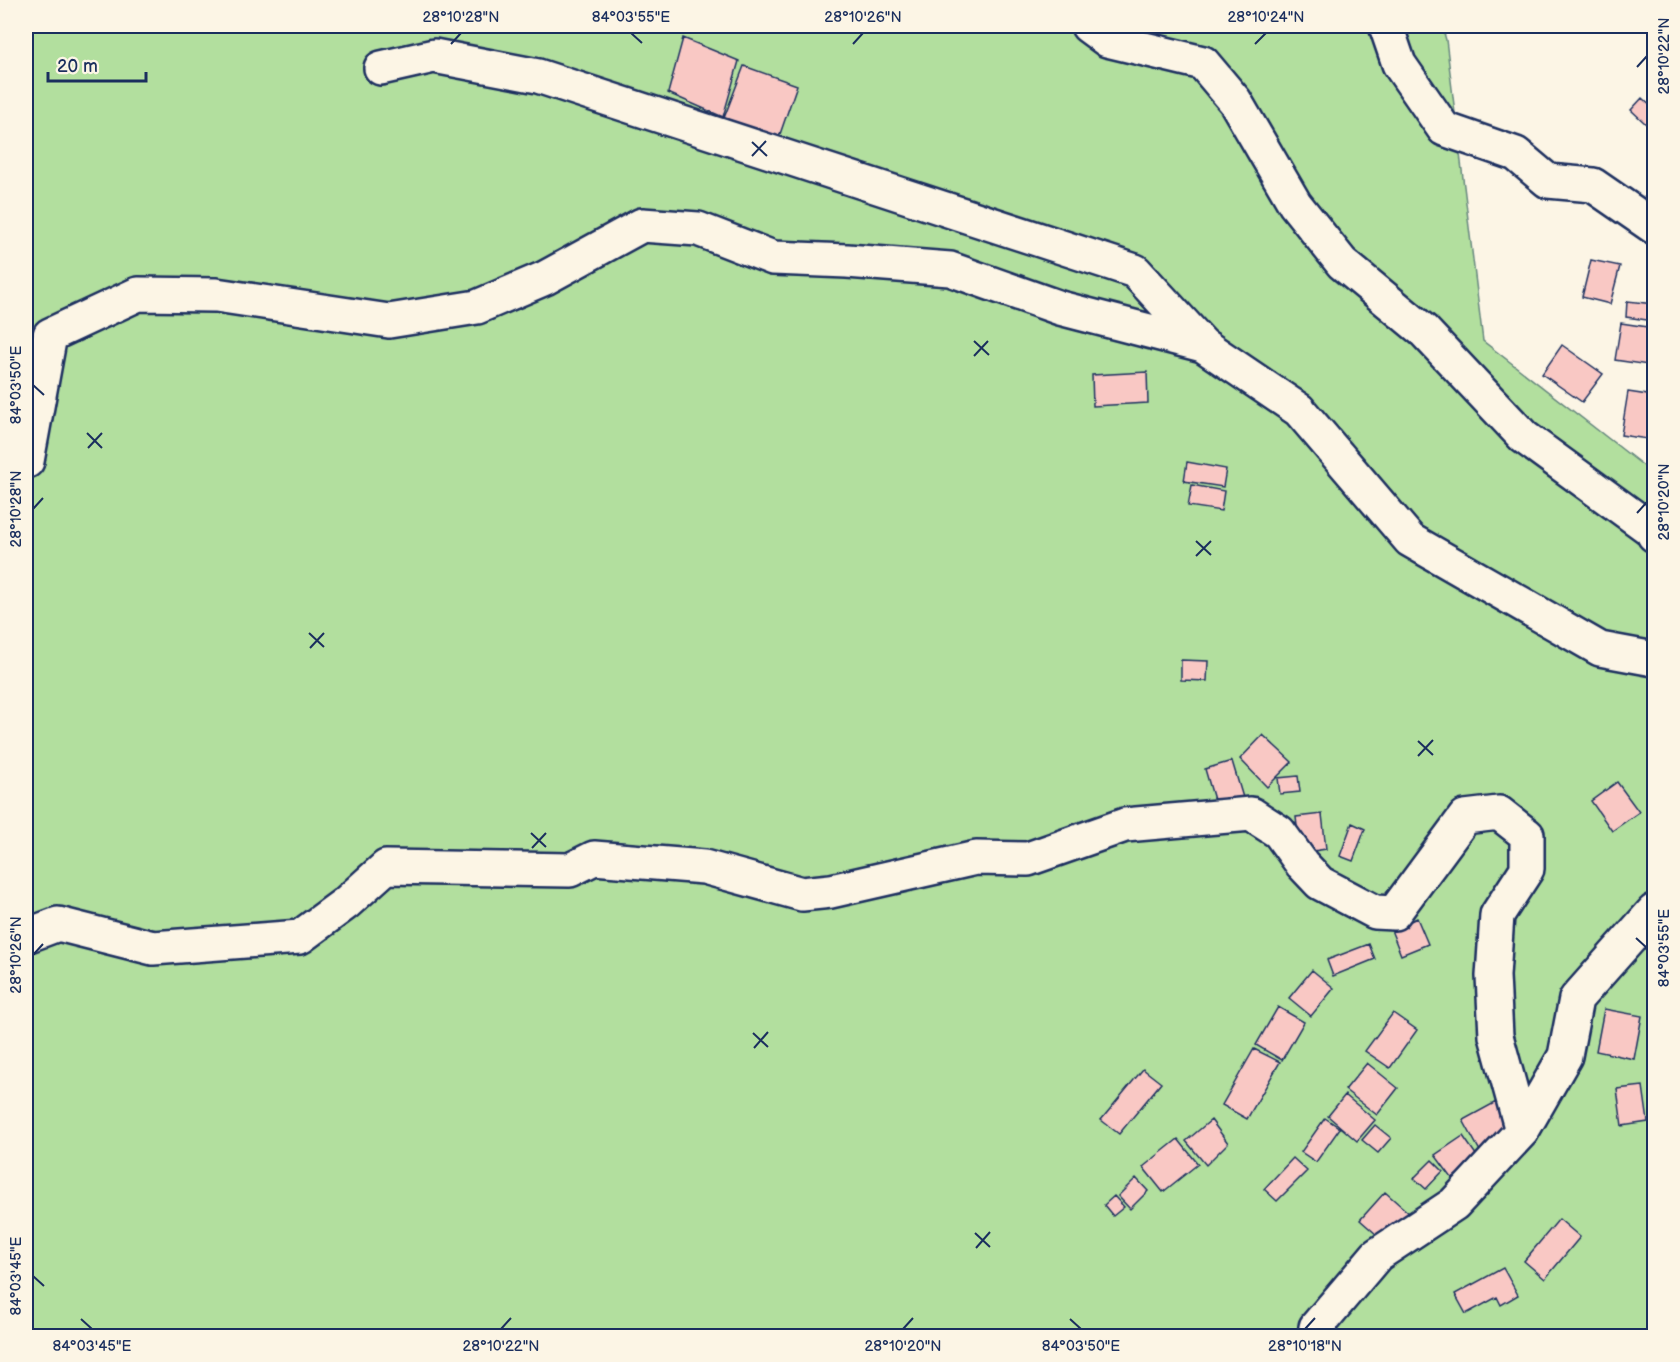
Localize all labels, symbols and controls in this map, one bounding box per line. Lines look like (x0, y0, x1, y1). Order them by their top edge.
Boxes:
text: 28°10'28"N (423, 8, 499, 27)
text: 84°03'55"E (592, 8, 670, 27)
text: 28°10'26"N (824, 8, 902, 27)
text: 28°10'24"N (1227, 8, 1305, 27)
text: 28°10'22"N (1655, 17, 1674, 95)
scale bar (48, 45, 146, 83)
text: 20 m (57, 56, 98, 77)
text: 84°03'50"E (7, 346, 26, 424)
text: 28°10'20"N (1655, 463, 1674, 541)
text: 28°10'28"N (7, 471, 26, 547)
text: 84°03'55"E (1655, 909, 1674, 987)
text: 28°10'26"N (7, 916, 26, 994)
text: 84°03'45"E (7, 1236, 26, 1315)
text: 84°03'45"E (53, 1337, 132, 1356)
text: 28°10'22"N (462, 1337, 540, 1356)
text: 28°10'20"N (864, 1337, 942, 1356)
text: 84°03'50"E (1042, 1337, 1120, 1356)
text: 28°10'18"N (1268, 1337, 1342, 1356)

